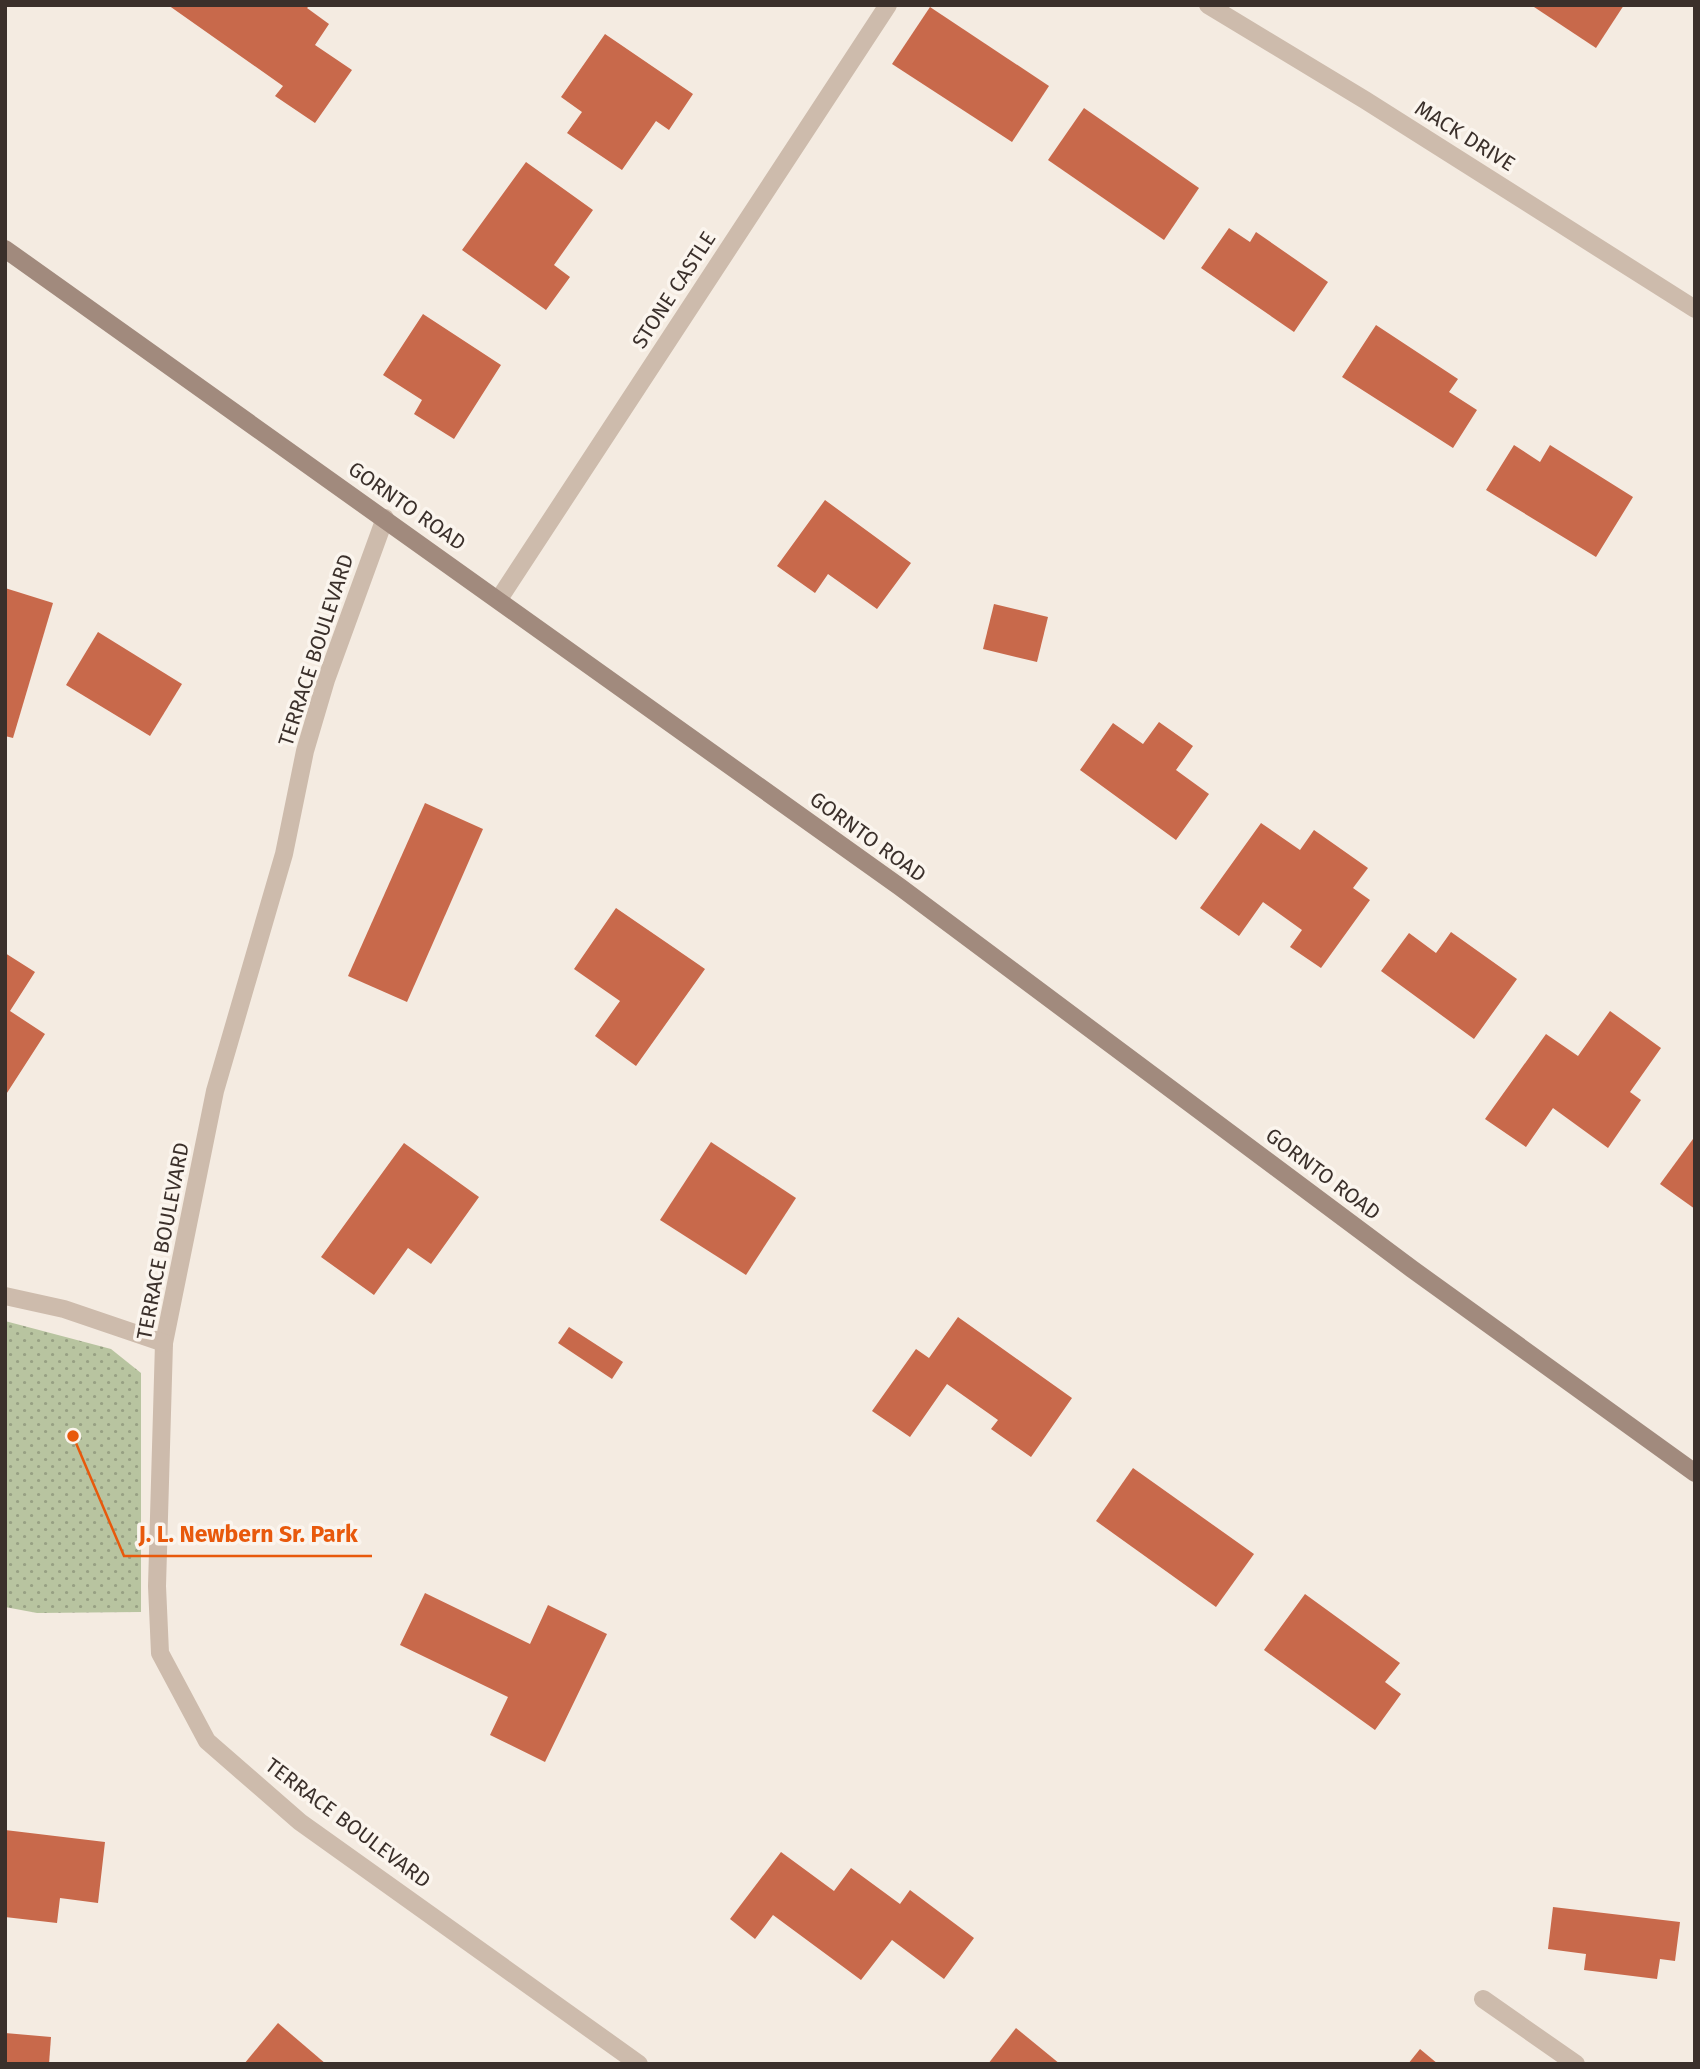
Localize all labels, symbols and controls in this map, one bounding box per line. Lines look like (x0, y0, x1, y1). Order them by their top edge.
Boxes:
street label: MACK DRIVE (1410, 95, 1520, 177)
street label: STONE CASTLE (627, 227, 721, 353)
street label: GORNTO ROAD (343, 456, 471, 556)
street label: TERRACE BOULEVARD (273, 551, 359, 749)
street label: GORNTO ROAD (805, 786, 931, 888)
street label: GORNTO ROAD (1260, 1122, 1386, 1226)
street label: TERRACE BOULEVARD (131, 1140, 195, 1342)
callout: J. L. Newbern Sr. Park (124, 1512, 372, 1556)
text: J. L. Newbern Sr. Park (137, 1520, 358, 1548)
street label: TERRACE BOULEVARD (260, 1752, 436, 1894)

